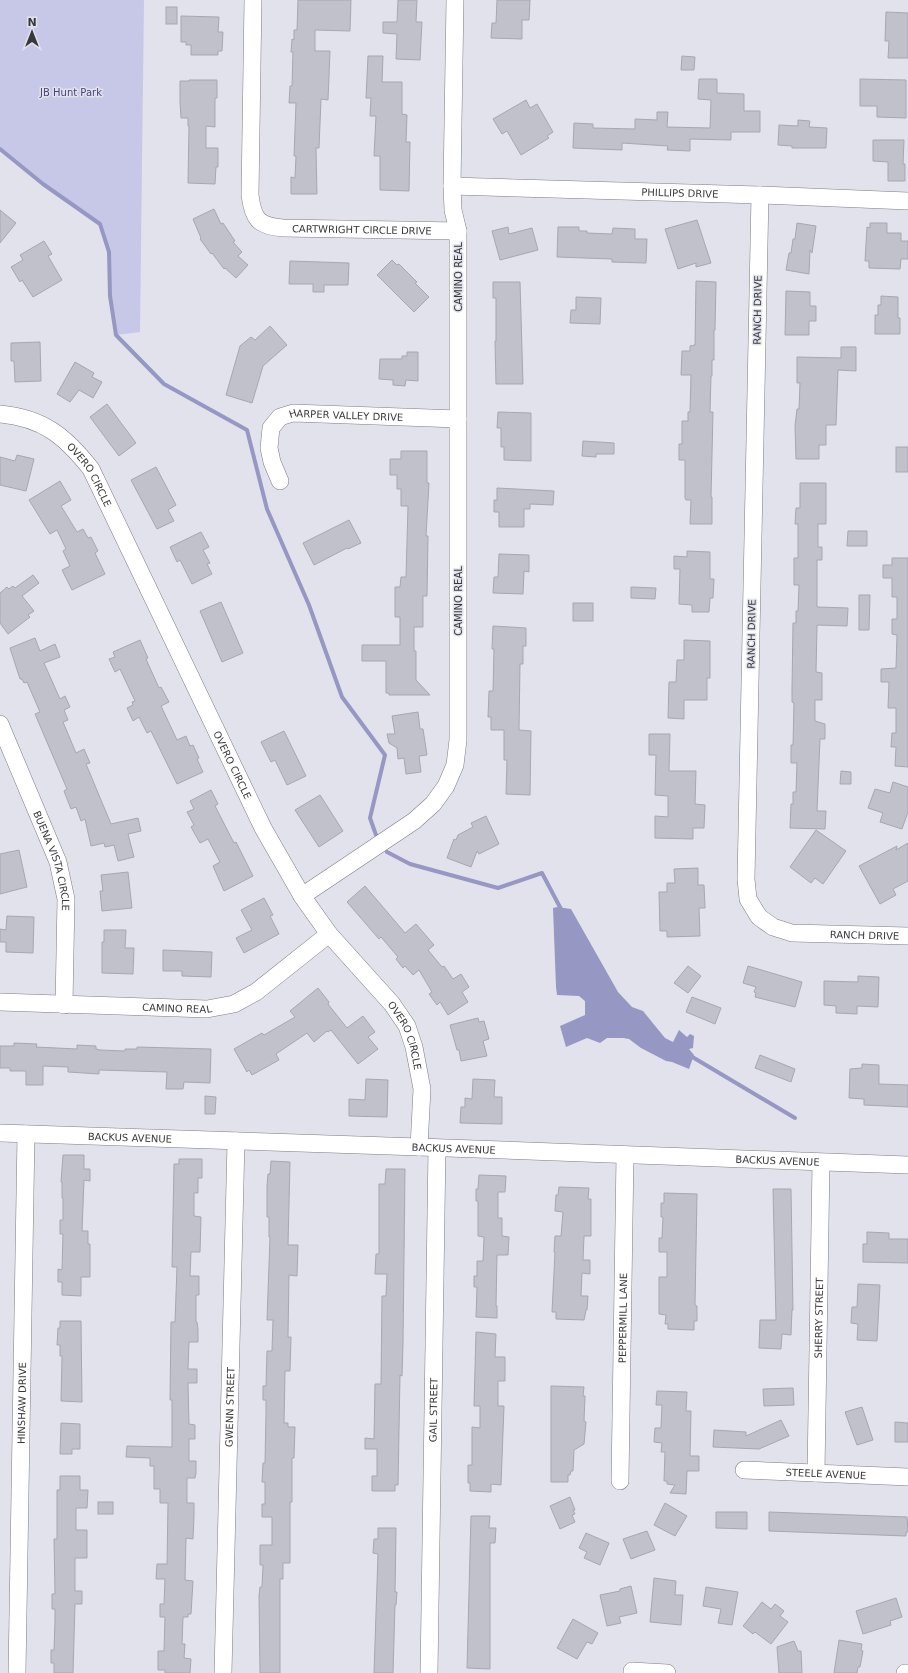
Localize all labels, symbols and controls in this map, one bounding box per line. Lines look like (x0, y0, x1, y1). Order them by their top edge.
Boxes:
north arrow (12, 12, 52, 52)
text: N (27, 16, 37, 29)
park label: JB Hunt Park (39, 87, 102, 98)
street label: PHILLIPS DRIVE (641, 187, 719, 200)
street label: CARTWRIGHT CIRCLE DRIVE (292, 223, 432, 237)
street label: CAMINO REAL (453, 242, 464, 312)
street label: RANCH DRIVE (751, 275, 764, 345)
street label: HARPER VALLEY DRIVE (288, 407, 403, 423)
street label: OVERO CIRCLE (65, 441, 113, 509)
street label: CAMINO REAL (453, 566, 464, 636)
street label: RANCH DRIVE (745, 599, 758, 669)
street label: OVERO CIRCLE (211, 729, 253, 801)
street label: BUENA VISTA CIRCLE (31, 809, 71, 911)
street label: RANCH DRIVE (830, 929, 899, 942)
street label: OVERO CIRCLE (386, 999, 423, 1071)
street label: CAMINO REAL (142, 1002, 213, 1015)
street label: BACKUS AVENUE (88, 1131, 172, 1145)
street label: BACKUS AVENUE (411, 1142, 496, 1156)
street label: BACKUS AVENUE (735, 1154, 820, 1168)
street label: PEPPERMILL LANE (617, 1273, 629, 1363)
street label: SHERRY STREET (813, 1277, 825, 1359)
street label: HINSHAW DRIVE (16, 1362, 28, 1444)
street label: GWENN STREET (224, 1366, 236, 1447)
street label: GAIL STREET (428, 1377, 440, 1442)
street label: STEELE AVENUE (785, 1467, 866, 1481)

